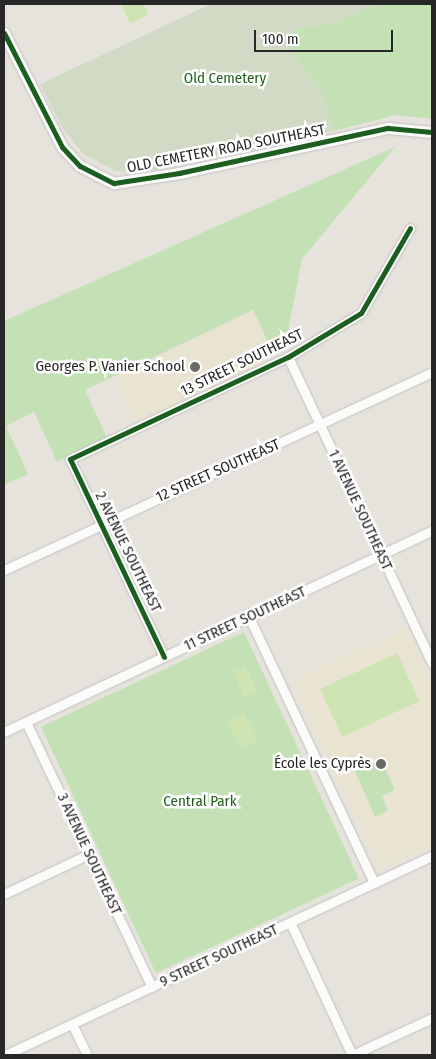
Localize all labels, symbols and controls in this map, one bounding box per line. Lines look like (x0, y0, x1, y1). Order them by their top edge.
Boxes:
scale bar (256, 20, 395, 52)
text: 100 m (262, 30, 299, 48)
park label: Old Cemetery (184, 70, 266, 88)
street label: OLD CEMETERY ROAD SOUTHEAST (125, 121, 327, 177)
street label: 13 STREET SOUTHEAST (178, 326, 306, 400)
place label: Georges P. Vanier School (35, 358, 185, 376)
marker: Georges P. Vanier School (189, 361, 201, 373)
street label: 12 STREET SOUTHEAST (153, 436, 283, 506)
street label: 1 AVENUE SOUTHEAST (324, 447, 396, 573)
street label: 2 AVENUE SOUTHEAST (91, 489, 165, 615)
street label: 11 STREET SOUTHEAST (181, 583, 309, 655)
place label: École les Cyprès (274, 755, 371, 773)
marker: École les Cyprès (375, 758, 387, 770)
street label: 3 AVENUE SOUTHEAST (53, 790, 125, 918)
park label: Central Park (163, 793, 237, 811)
street label: 9 STREET SOUTHEAST (157, 921, 281, 991)

